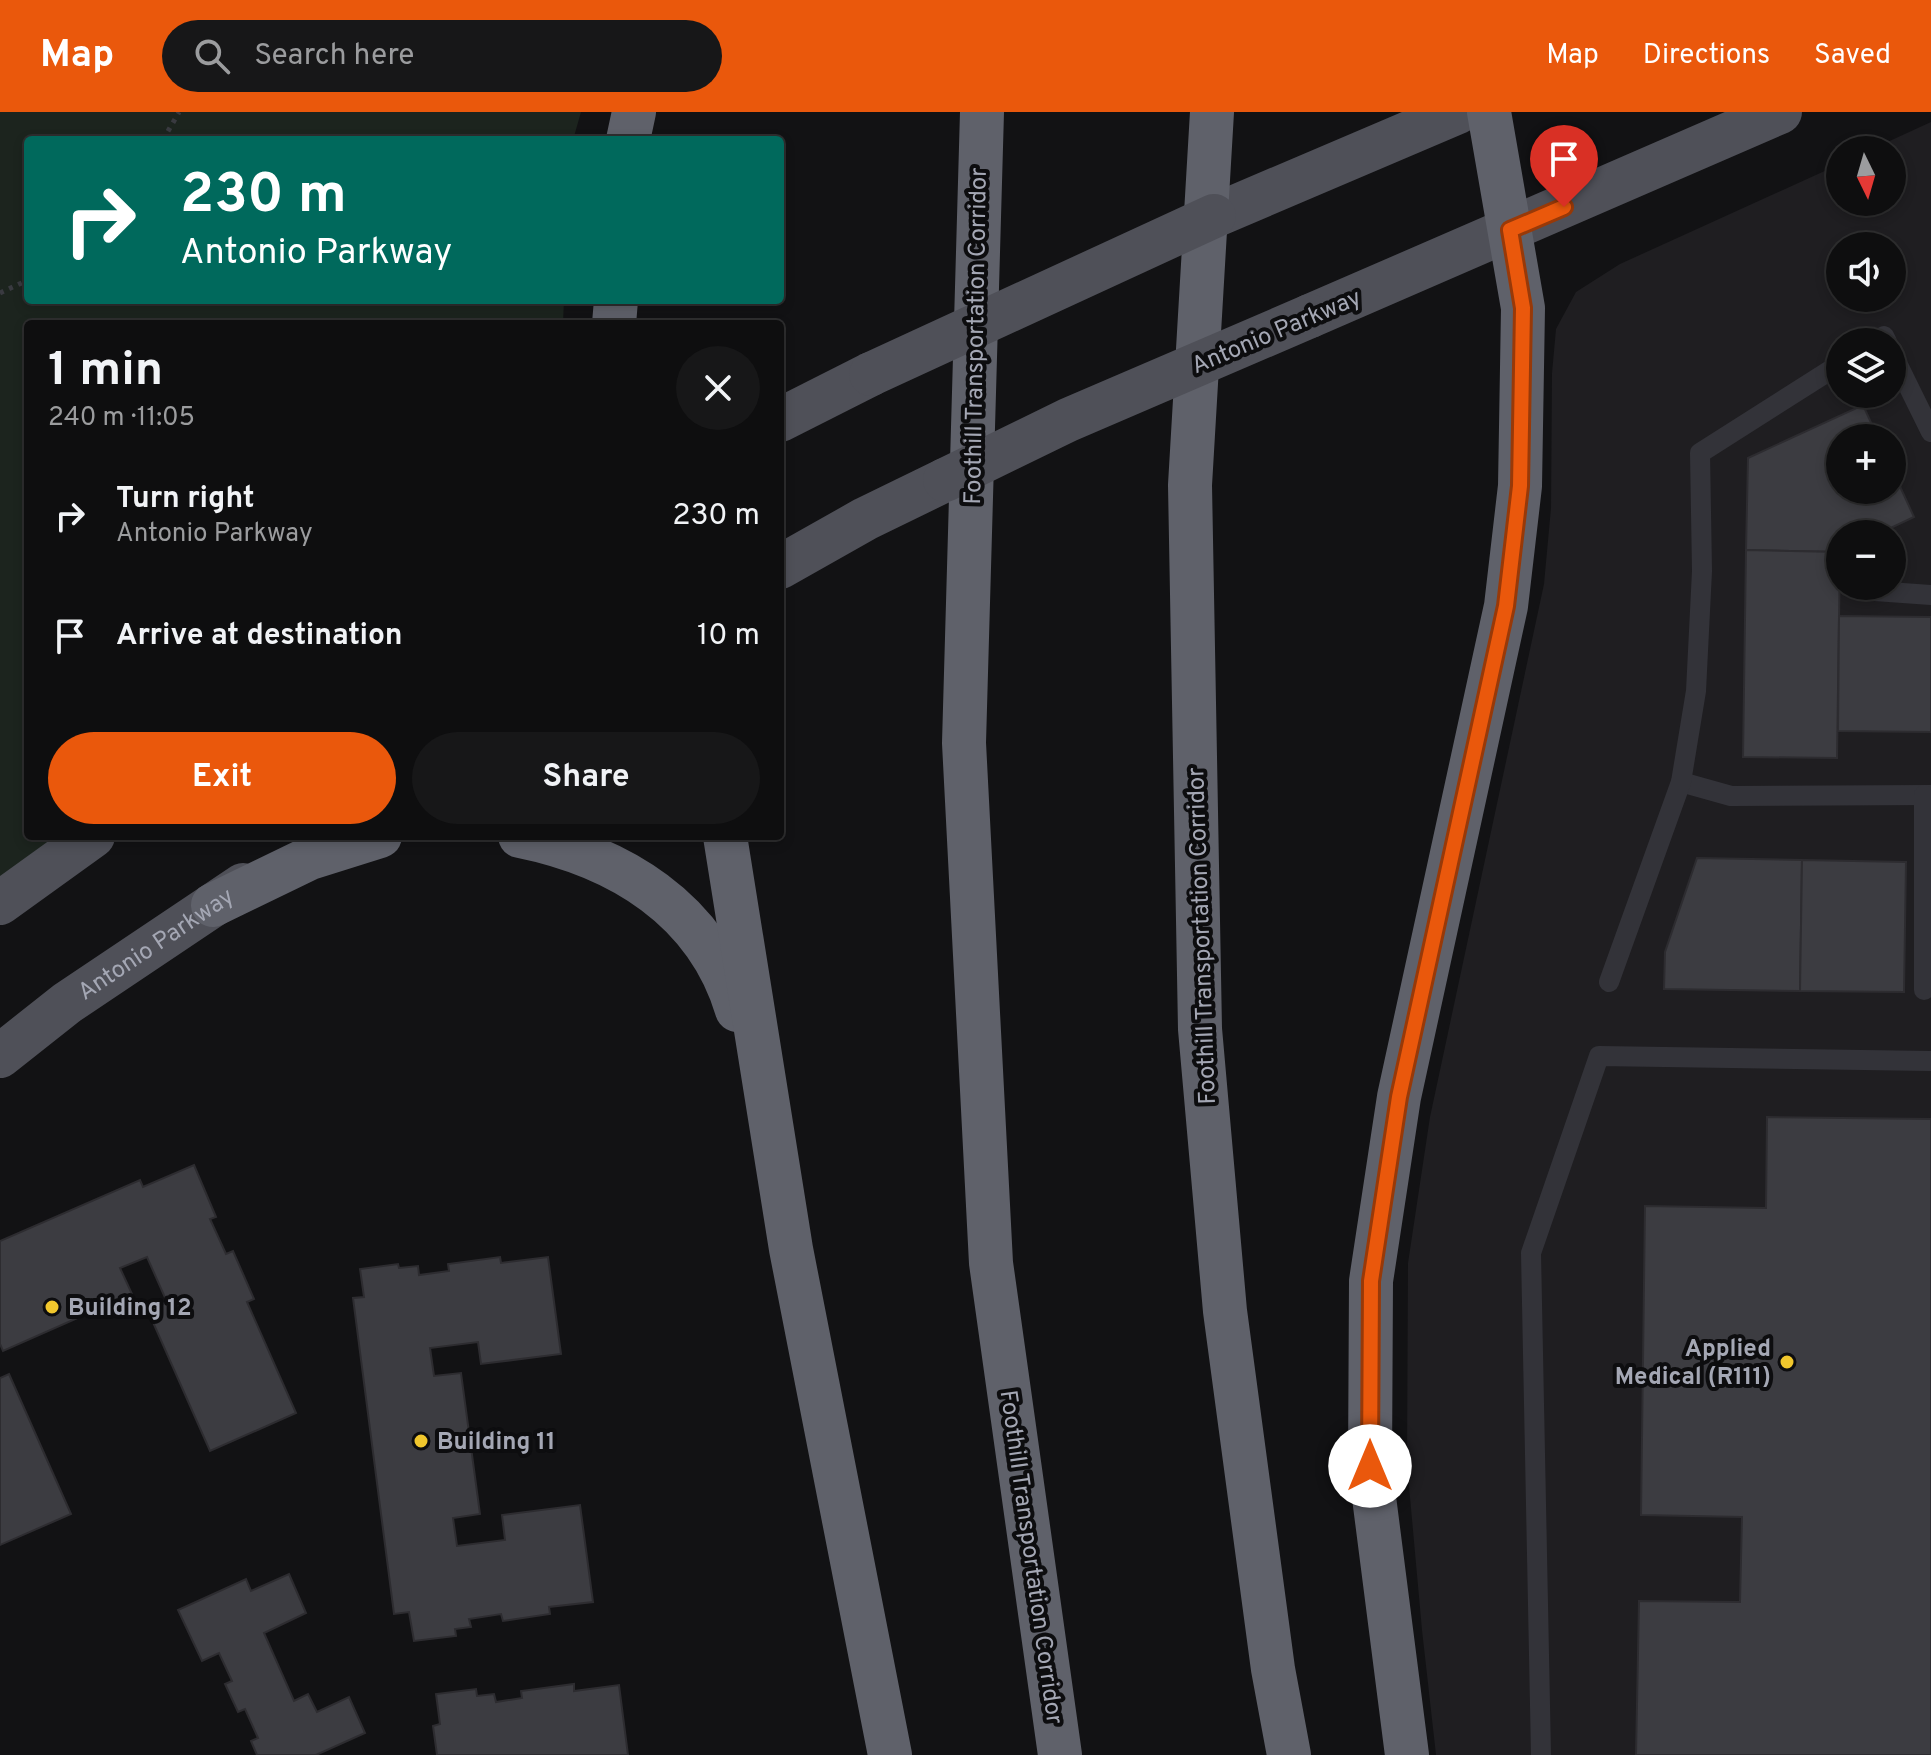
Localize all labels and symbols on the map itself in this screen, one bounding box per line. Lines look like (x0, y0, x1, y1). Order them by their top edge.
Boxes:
pin (1530, 125, 1598, 207)
north arrow (1826, 136, 1906, 216)
street label: Foothill Transportation Corridor (959, 167, 995, 505)
street label: Antonio Parkway (1187, 284, 1366, 382)
street label: Foothill Transportation Corridor (1182, 767, 1224, 1105)
street label: Antonio Parkway (73, 882, 240, 1008)
place label: Building 12 (68, 1294, 192, 1324)
marker: Building 12 (43, 1298, 61, 1316)
place label: Applied Medical (R111) (1615, 1335, 1771, 1393)
marker: Applied Medical (R111) (1778, 1353, 1796, 1371)
street label: Foothill Transportation Corridor (992, 1388, 1068, 1726)
position arrow (1328, 1424, 1412, 1508)
place label: Building 11 (437, 1428, 556, 1458)
marker: Building 11 (412, 1432, 430, 1450)

